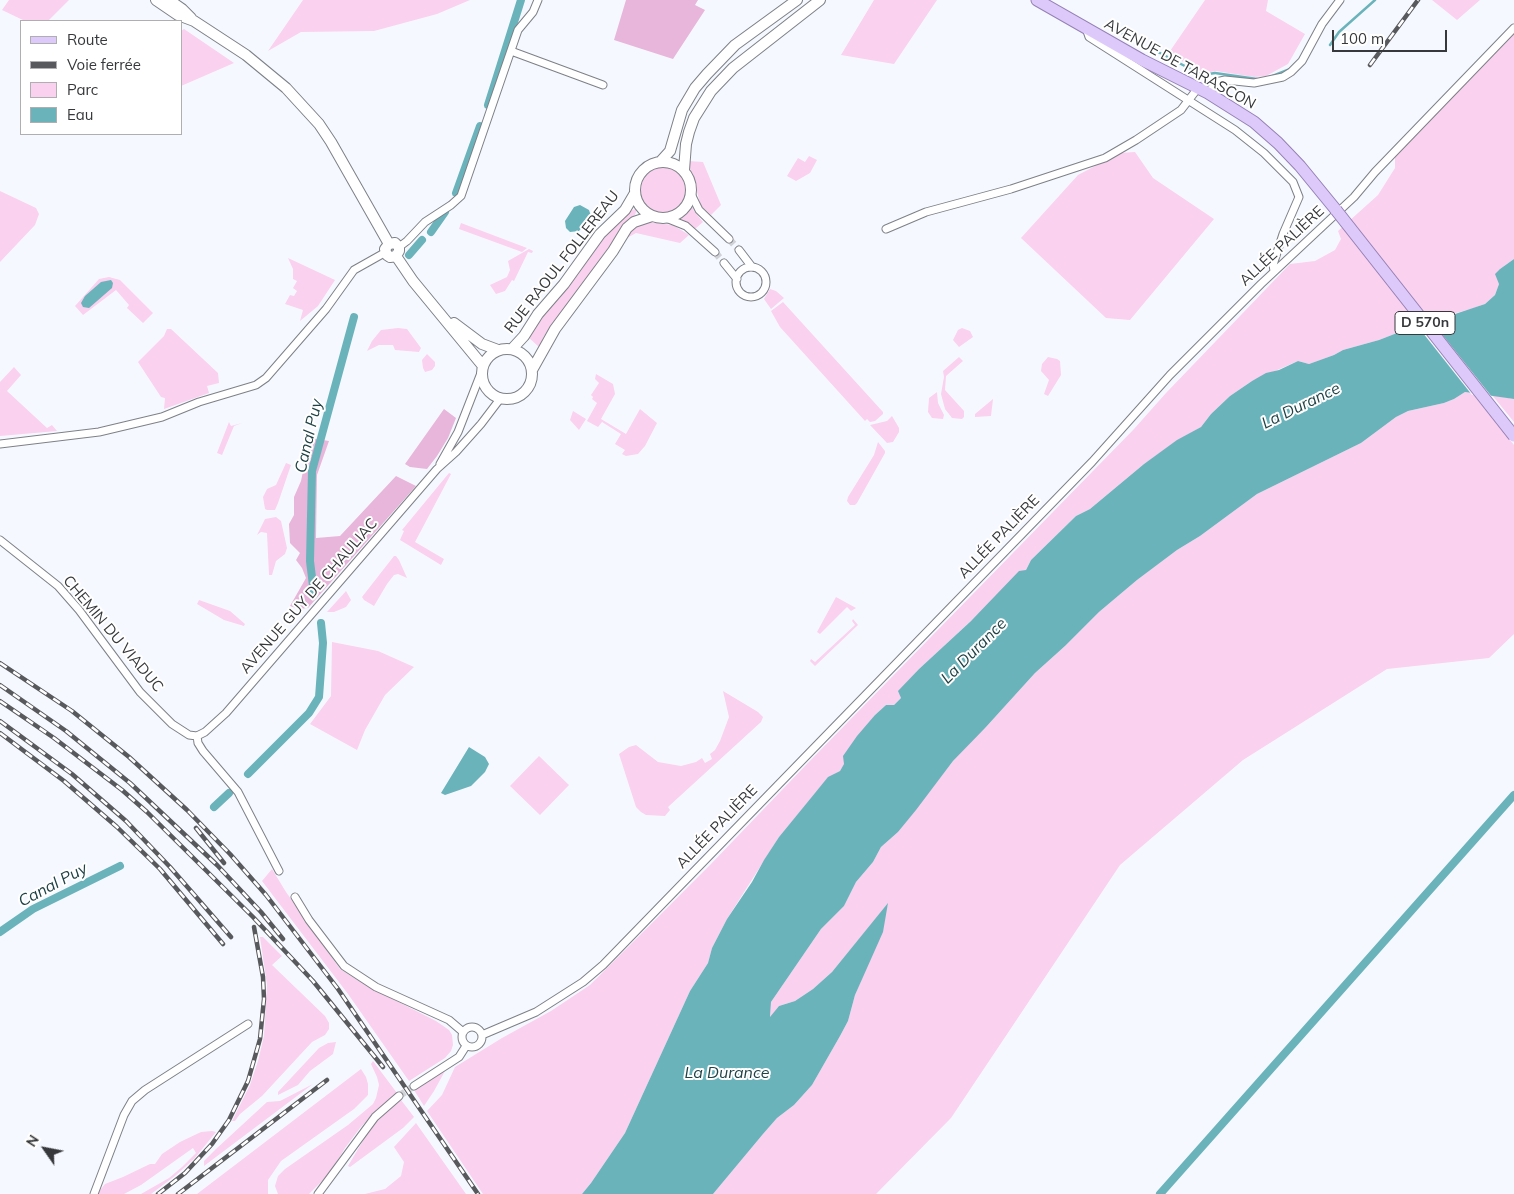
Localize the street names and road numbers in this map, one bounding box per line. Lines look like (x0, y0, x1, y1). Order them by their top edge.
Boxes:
street label: AVENUE DE TARASCON (1101, 15, 1259, 113)
street label: RUE RAOUL FOLLEREAU (501, 187, 623, 337)
street label: ALLÉE PALIÈRE (1236, 202, 1328, 290)
road number: D 570n (1395, 312, 1455, 334)
street label: ALLÉE PALIÈRE (955, 492, 1043, 582)
street label: AVENUE GUY DE CHAULIAC (237, 515, 381, 677)
street label: CHEMIN DU VIADUC (59, 572, 167, 696)
street label: ALLÉE PALIÈRE (673, 782, 761, 872)

